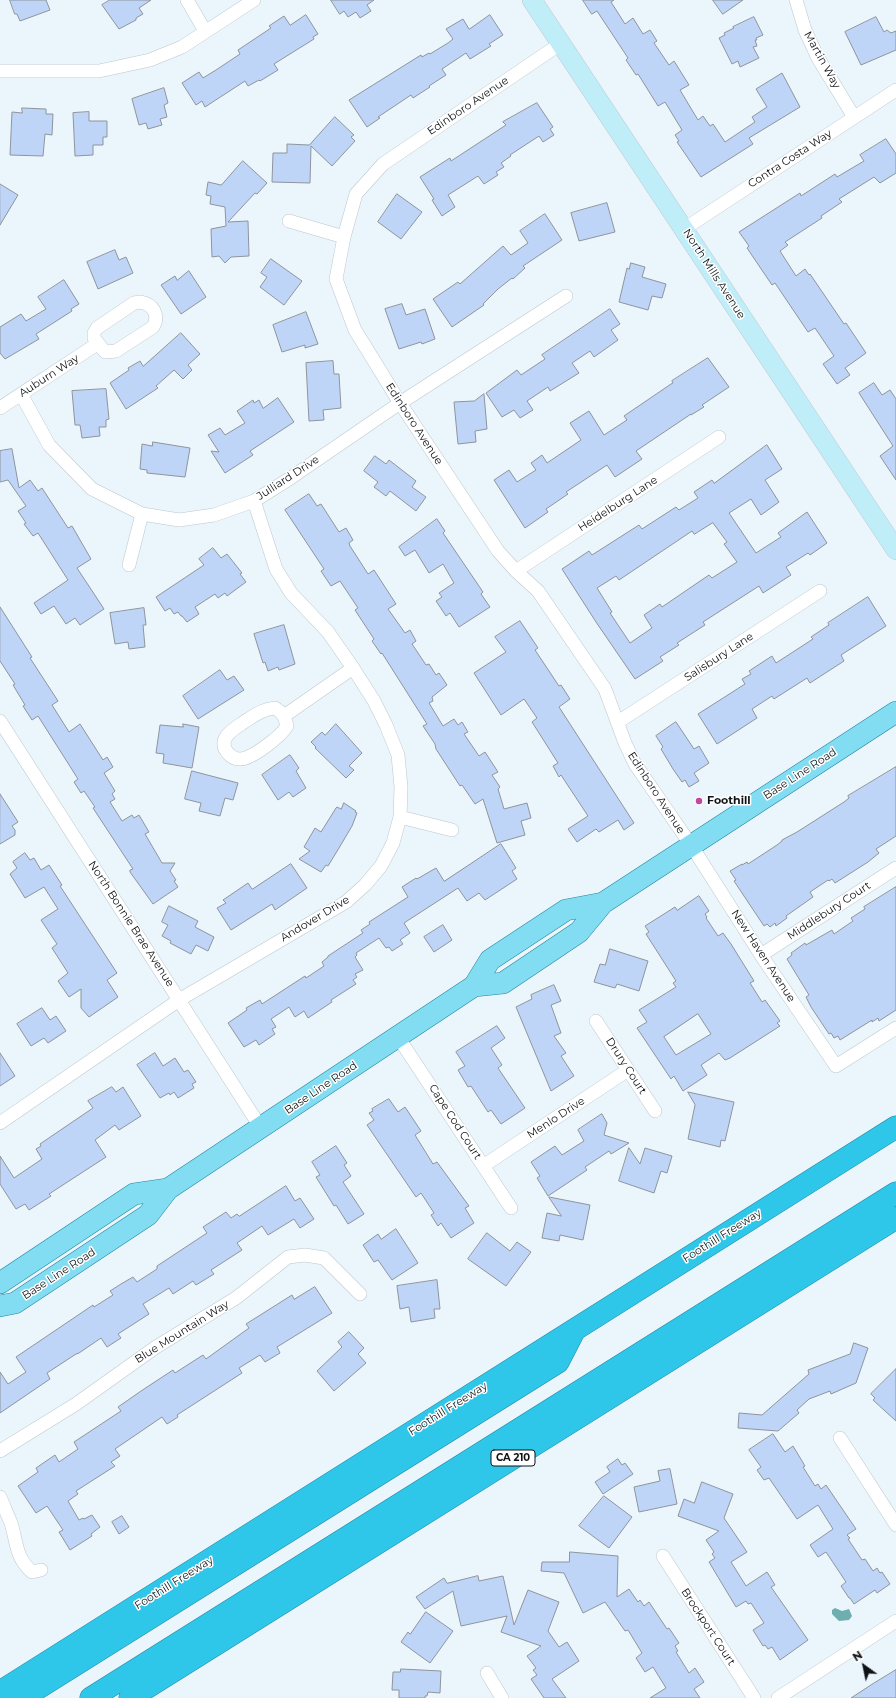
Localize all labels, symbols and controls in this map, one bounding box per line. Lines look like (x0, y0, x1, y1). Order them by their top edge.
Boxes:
street label: Martin Way (801, 29, 843, 91)
street label: Edinboro Avenue (425, 74, 511, 138)
street label: Contra Costa Way (746, 127, 834, 191)
street label: North Mills Avenue (680, 227, 748, 321)
street label: Auburn Way (17, 352, 81, 400)
street label: Edinboro Avenue (383, 381, 445, 467)
street label: Julliard Drive (254, 453, 322, 503)
street label: Heidelburg Lane (576, 473, 660, 535)
street label: Salisbury Lane (682, 630, 756, 684)
street label: Base Line Road (761, 745, 839, 803)
street label: Edinboro Avenue (625, 750, 687, 836)
place label: Foothill (707, 794, 751, 808)
marker: Foothill (694, 796, 704, 806)
street label: North Bonnie Brae Avenue (85, 859, 177, 989)
street label: Middlebury Court (785, 879, 873, 943)
street label: Andover Drive (278, 893, 352, 945)
street label: New Haven Avenue (728, 907, 798, 1005)
street label: Drury Court (603, 1035, 649, 1097)
street label: Base Line Road (282, 1059, 360, 1117)
street label: Cape Cod Court (426, 1082, 484, 1162)
street label: Menlo Drive (525, 1094, 587, 1142)
street label: Foothill Freeway (680, 1206, 764, 1266)
street label: Base Line Road (20, 1245, 98, 1303)
street label: Blue Mountain Way (133, 1298, 231, 1366)
street label: Foothill Freeway (406, 1379, 490, 1439)
road number: CA 210 (491, 1450, 535, 1466)
street label: Foothill Freeway (132, 1553, 216, 1613)
street label: Brockport Court (678, 1586, 738, 1668)
north arrow (844, 1646, 884, 1686)
text: N (850, 1648, 865, 1664)

